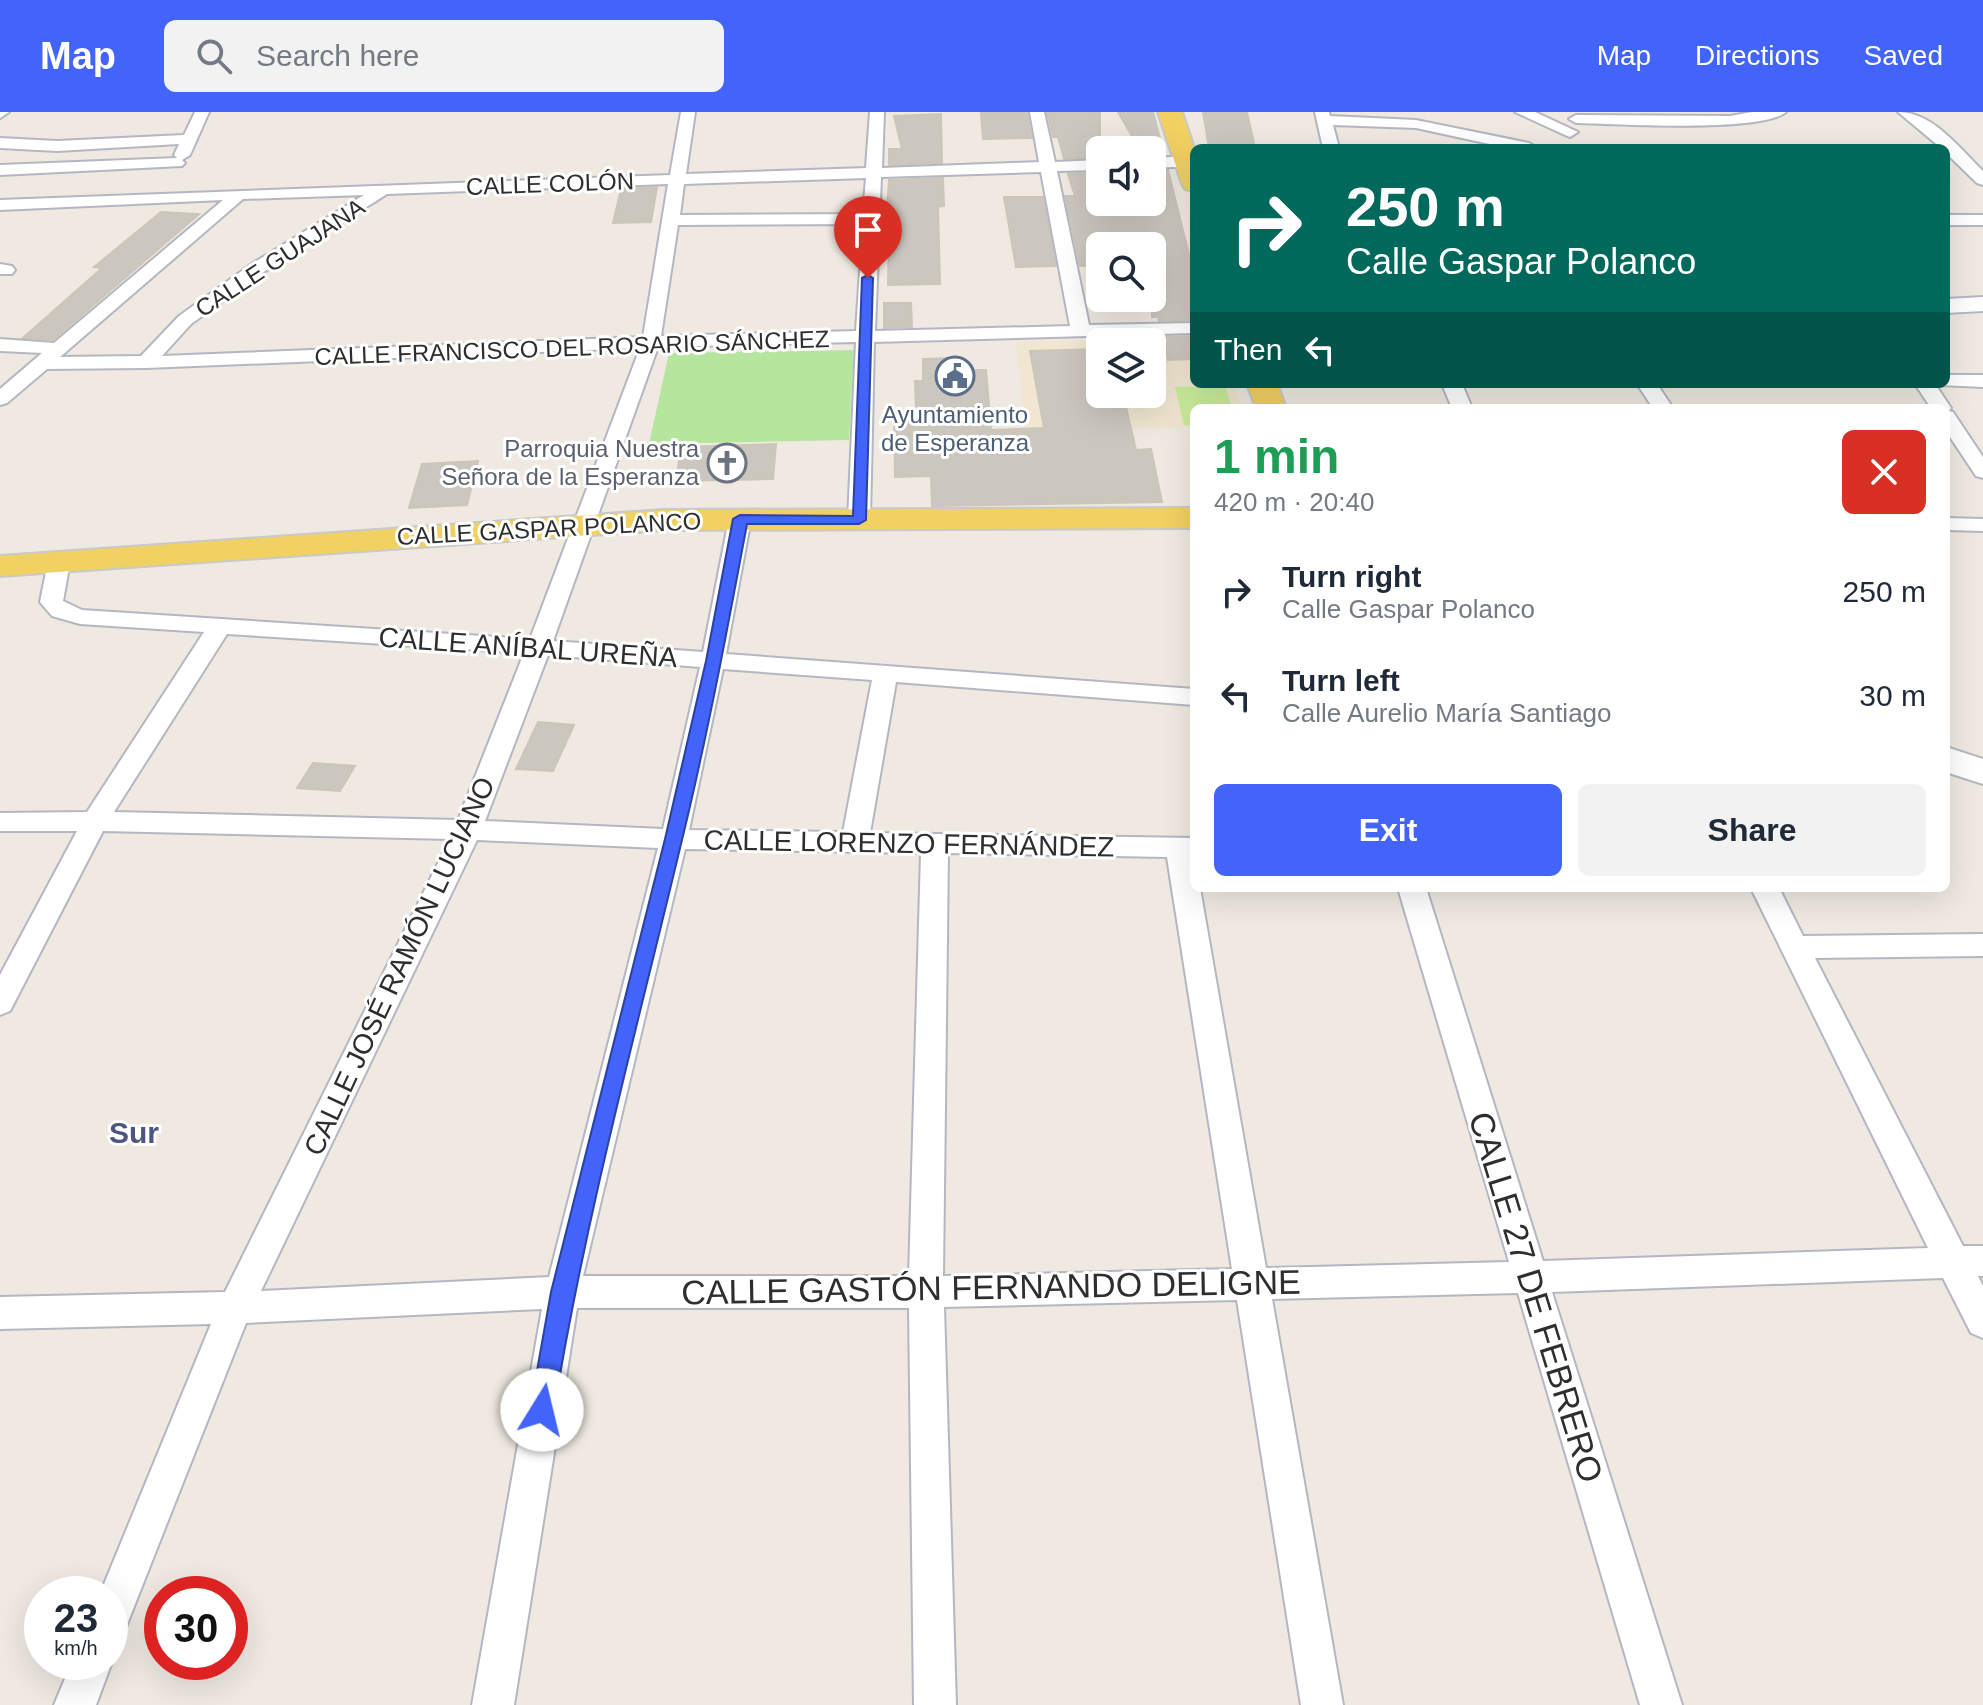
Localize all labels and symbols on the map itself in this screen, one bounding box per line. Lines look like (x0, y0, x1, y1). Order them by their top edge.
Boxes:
street label: CALLE COLÓN (466, 167, 634, 200)
street label: CALLE GUAJANA (190, 193, 369, 322)
pin (834, 196, 902, 278)
street label: CALLE FRANCISCO DEL ROSARIO SÁNCHEZ (314, 325, 830, 370)
public building icon: Ayuntamiento de Esperanza (934, 355, 976, 397)
place label: Ayuntamiento de Esperanza (881, 401, 1030, 456)
place label: Parroquia Nuestra Señora de la Esperanza (441, 435, 700, 490)
church icon: Parroquia Nuestra Señora de la Esperanza (706, 442, 748, 484)
street label: CALLE GASPAR POLANCO (396, 507, 702, 550)
street label: CALLE ANÍBAL UREÑA (378, 622, 679, 673)
street label: CALLE JOSÉ RAMÓN LUCIANO (298, 772, 501, 1160)
street label: CALLE LORENZO FERNÁNDEZ (703, 824, 1115, 863)
street label: CALLE 27 DE FEBRERO (1461, 1107, 1611, 1487)
district label: Sur (109, 1116, 159, 1149)
street label: CALLE GASTÓN FERNANDO DELIGNE (681, 1263, 1301, 1311)
position arrow (500, 1368, 584, 1452)
speed limit sign: 30 (144, 1576, 248, 1680)

